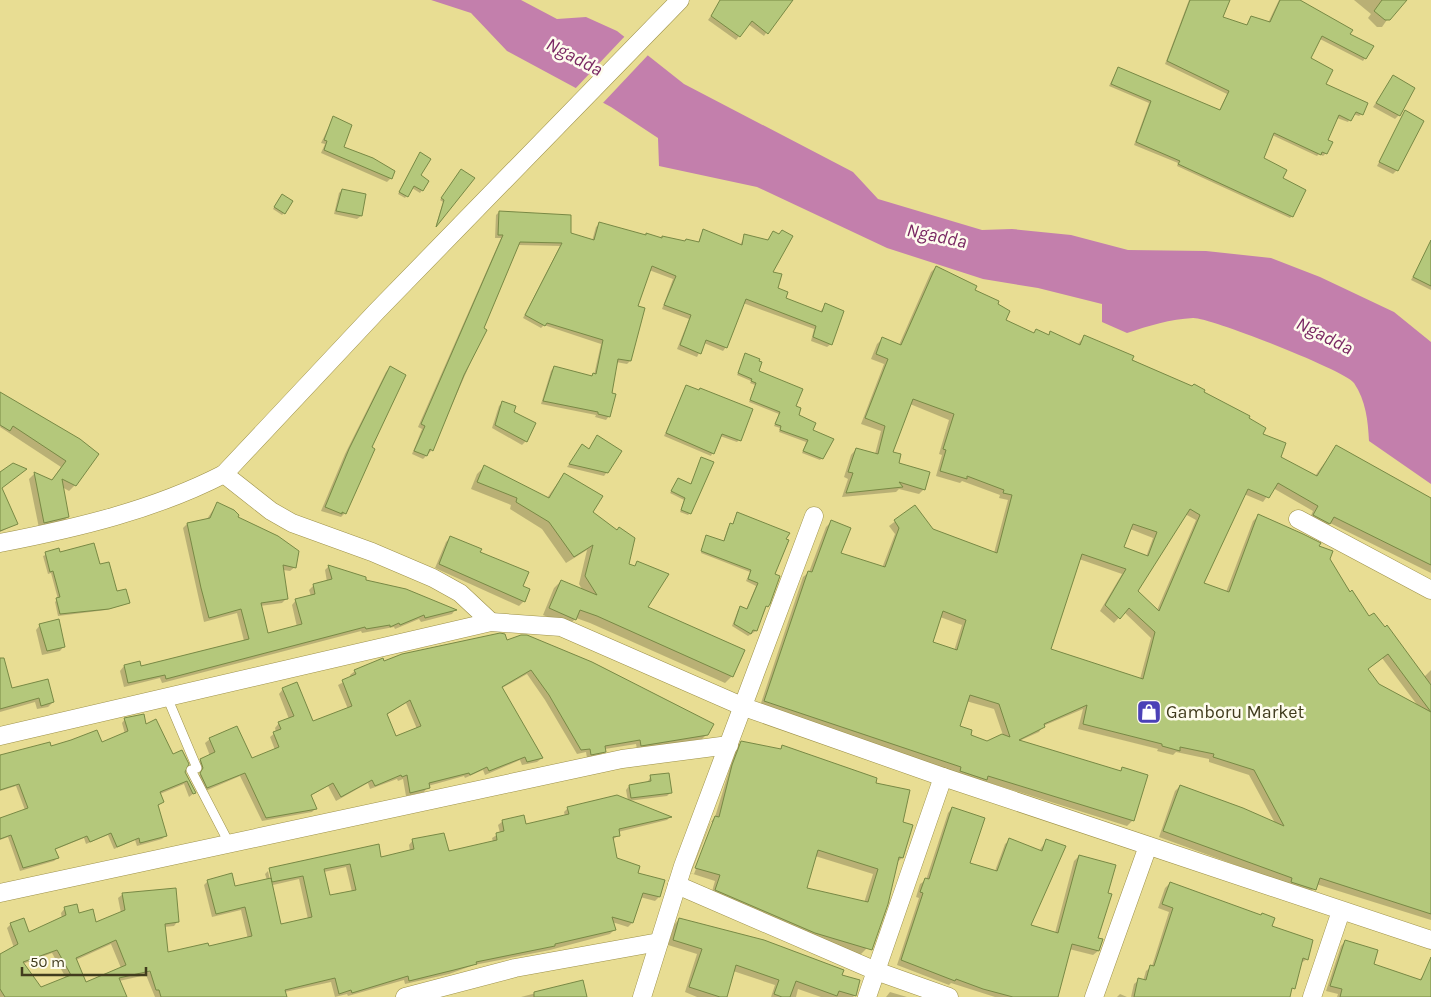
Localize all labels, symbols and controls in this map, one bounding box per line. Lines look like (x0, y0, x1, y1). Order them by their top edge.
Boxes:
water label: Ngadda (543, 33, 607, 81)
water label: Ngadda (905, 219, 969, 253)
water label: Ngadda (1292, 312, 1357, 360)
shop icon: Gamboru Market (1136, 699, 1162, 725)
place label: Gamboru Market (1166, 701, 1305, 723)
scale bar (22, 944, 146, 976)
text: 50 m (30, 953, 65, 971)

